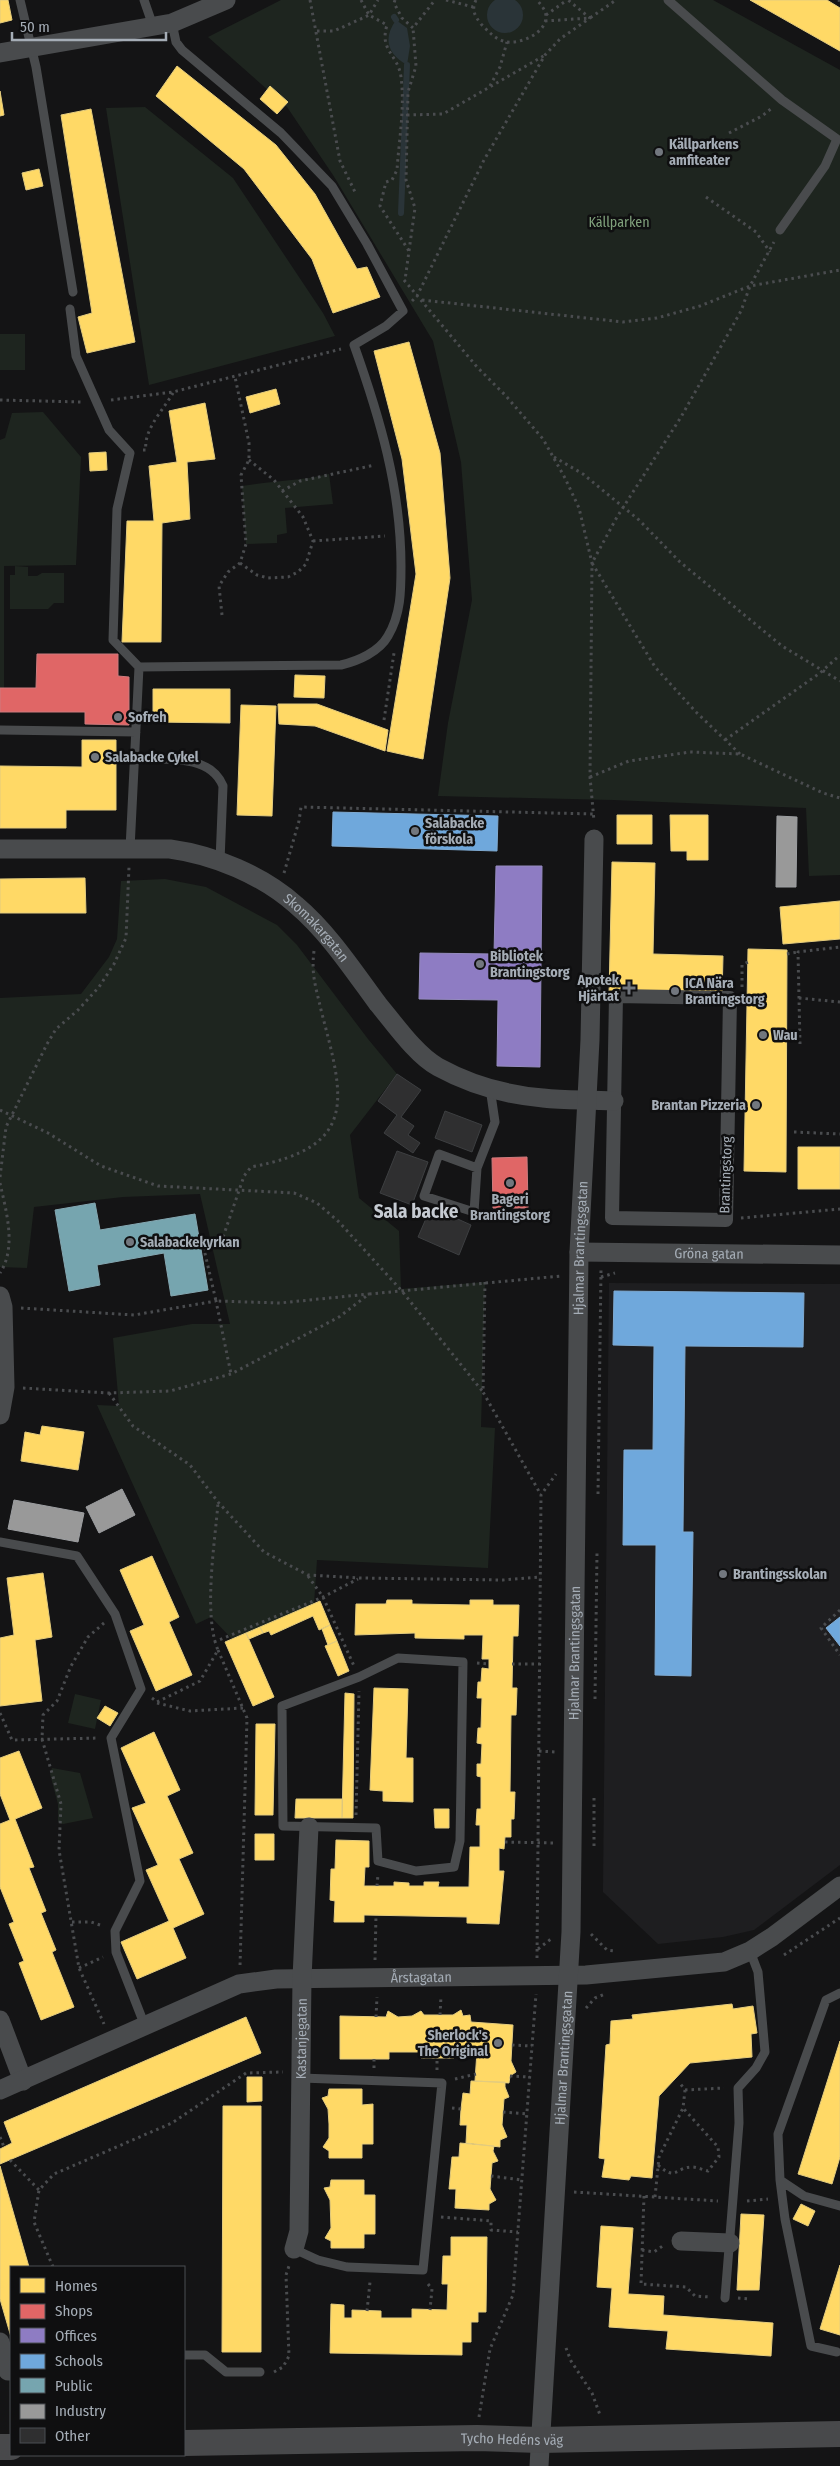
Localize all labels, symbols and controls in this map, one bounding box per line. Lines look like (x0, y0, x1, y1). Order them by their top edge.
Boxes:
scale bar (12, 10, 166, 42)
text: 50 m (20, 18, 50, 36)
place label: Källparkens amfiteater (669, 136, 739, 169)
marker: Källparkens amfiteater (653, 146, 665, 158)
park label: Källparken (588, 214, 650, 231)
place label: Sofreh (128, 709, 167, 726)
marker: Sofreh (112, 711, 124, 723)
place label: Salabacke Cykel (105, 749, 199, 766)
marker: Salabacke Cykel (89, 751, 101, 763)
place label: Salabacke förskola (425, 815, 484, 848)
marker: Salabacke förskola (409, 825, 421, 837)
street label: Skomakargatan (280, 890, 353, 965)
place label: Bibliotek Brantingstorg (490, 948, 570, 981)
marker: Bibliotek Brantingstorg (474, 958, 486, 970)
place label: Apotek Hjärtat (576, 972, 620, 1005)
place label: ICA Nära Brantingstorg (685, 975, 765, 1008)
marker: Apotek Hjärtat (623, 982, 635, 994)
marker: ICA Nära Brantingstorg (669, 985, 681, 997)
place label: Wau (773, 1027, 798, 1044)
marker: Wau (757, 1029, 769, 1041)
place label: Brantan Pizzeria (652, 1097, 746, 1114)
marker: Brantan Pizzeria (750, 1099, 762, 1111)
street label: Brantingstorg (716, 1136, 736, 1214)
marker: Bageri Brantingstorg (504, 1177, 516, 1189)
street label: Hjalmar Brantingsgatan (570, 1180, 591, 1315)
place label: Bageri Brantingstorg (470, 1191, 550, 1224)
district label: Sala backe (374, 1200, 459, 1223)
place label: Salabackekyrkan (140, 1234, 240, 1251)
marker: Salabackekyrkan (124, 1236, 136, 1248)
street label: Gröna gatan (674, 1245, 744, 1262)
place label: Brantingsskolan (733, 1566, 827, 1583)
marker: Brantingsskolan (717, 1568, 729, 1580)
street label: Hjalmar Brantingsgatan (565, 1586, 584, 1720)
street label: Årstagatan (390, 1968, 452, 1986)
street label: Hjalmar Brantingsgatan (551, 1990, 576, 2125)
street label: Kastanjegatan (292, 1998, 310, 2079)
place label: Sherlock's The Original (418, 2027, 488, 2060)
marker: Sherlock's The Original (492, 2037, 504, 2049)
legend (10, 2266, 185, 2456)
text: Homes (55, 2277, 97, 2295)
text: Shops (55, 2302, 93, 2320)
text: Offices (55, 2327, 97, 2345)
text: Schools (55, 2352, 103, 2370)
text: Public (55, 2377, 93, 2395)
text: Industry (55, 2402, 106, 2420)
text: Other (55, 2427, 91, 2445)
street label: Tycho Hedéns väg (461, 2429, 564, 2449)

